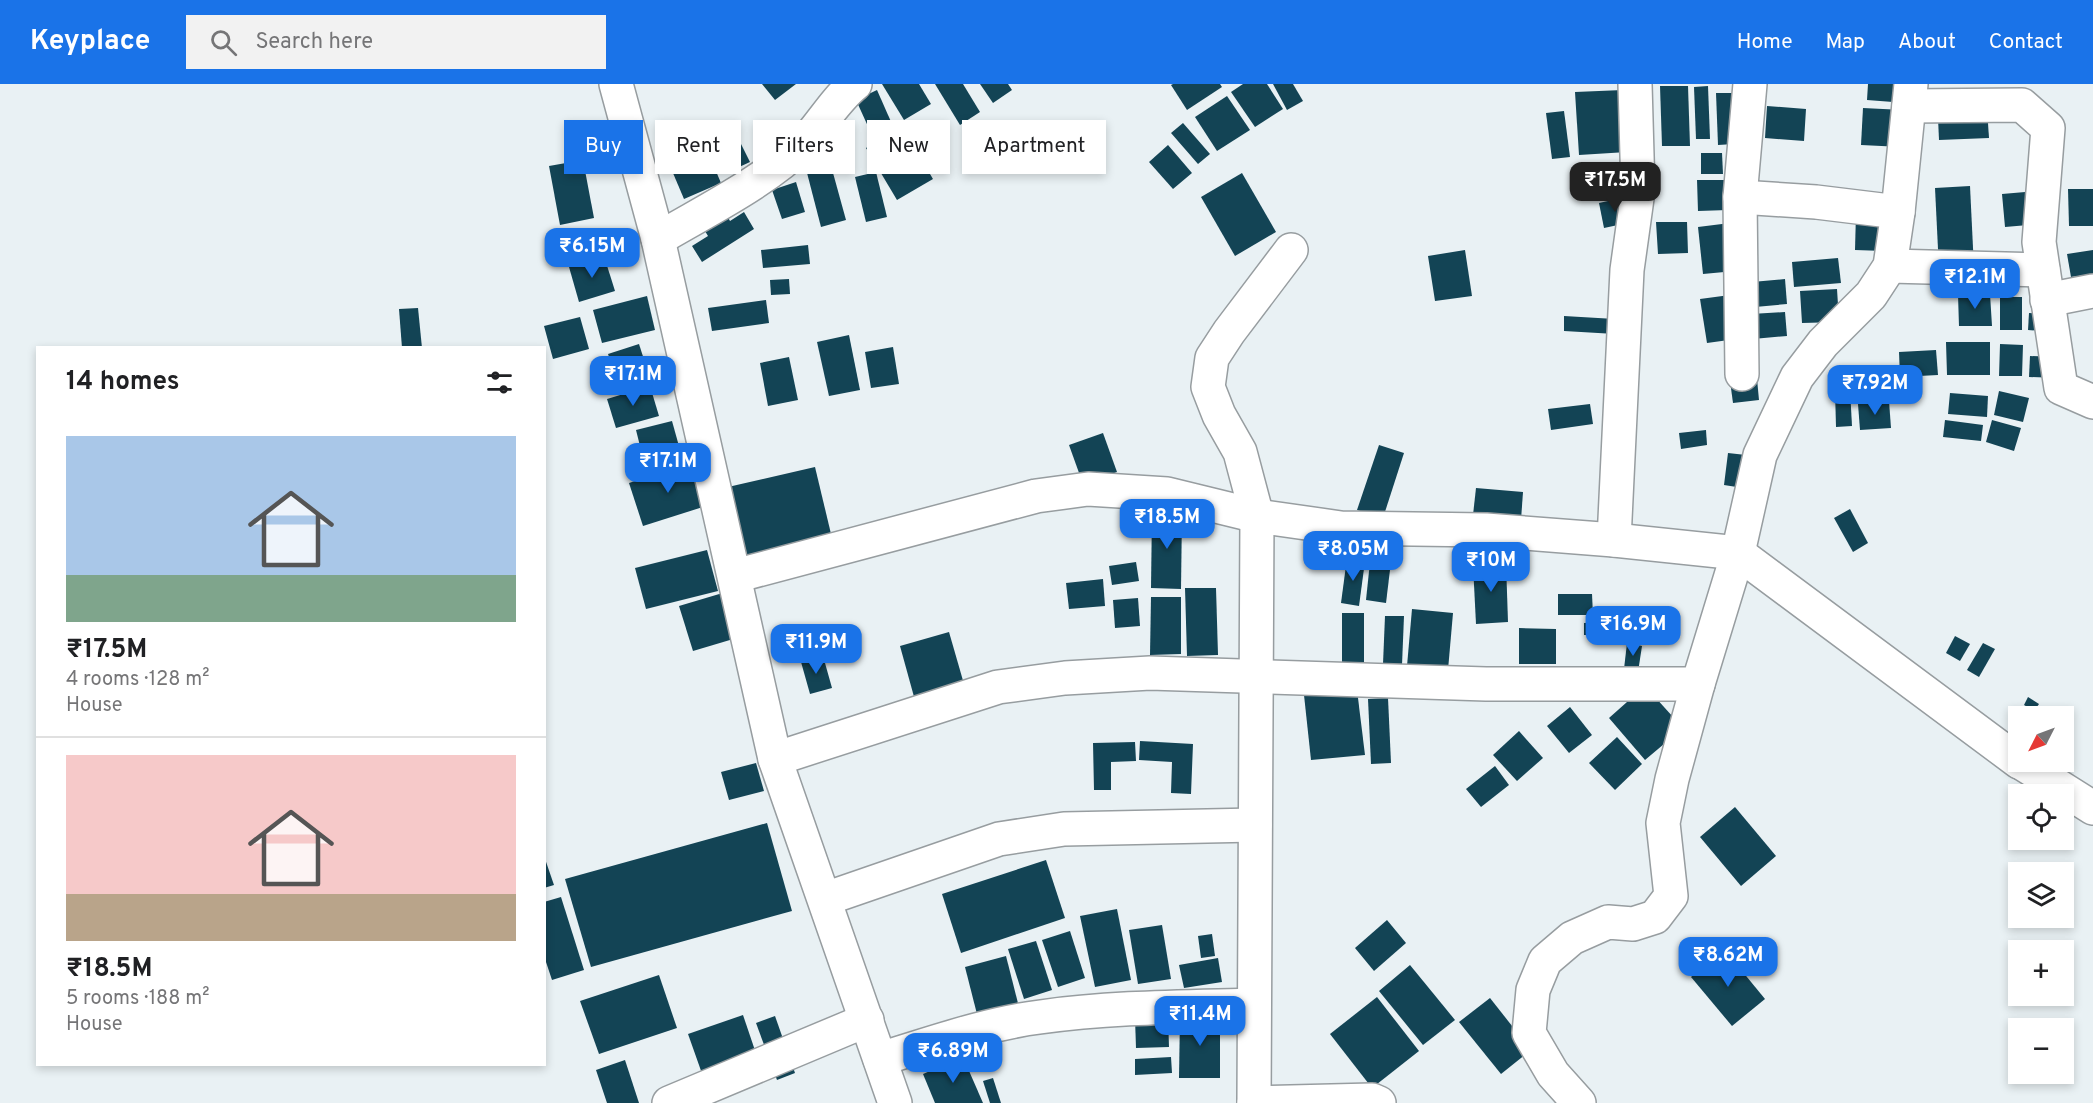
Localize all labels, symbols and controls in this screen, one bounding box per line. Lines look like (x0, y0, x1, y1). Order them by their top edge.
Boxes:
search box (186, 15, 606, 69)
text: Keyplace (30, 24, 150, 60)
icon: search (207, 26, 240, 59)
text: Search here (255, 29, 373, 56)
text: Home (1737, 29, 1793, 56)
text: Map (1826, 29, 1865, 56)
text: About (1898, 29, 1956, 56)
text: Contact (1989, 29, 2063, 56)
chip: Buy (564, 120, 643, 174)
chip: Rent (655, 120, 741, 174)
chip: Filters (753, 120, 855, 174)
chip: New (867, 120, 950, 174)
chip: Apartment (962, 120, 1106, 174)
pin: ₹17.5M (1566, 162, 1664, 213)
text: ₹17.5M (1584, 168, 1646, 194)
pin: ₹6.15M (543, 228, 641, 279)
text: ₹6.15M (559, 234, 625, 260)
pin: ₹12.1M (1926, 259, 2024, 310)
text: ₹12.1M (1944, 265, 2006, 291)
pin: ₹17.1M (584, 356, 682, 407)
text: ₹17.1M (604, 362, 662, 388)
pin: ₹7.92M (1826, 365, 1924, 416)
text: 14 homes (66, 366, 180, 399)
icon: filters (483, 366, 516, 399)
text: ₹7.92M (1842, 371, 1908, 397)
pin: ₹17.1M (619, 443, 717, 494)
text: ₹17.1M (639, 449, 697, 475)
icon: home (237, 475, 345, 583)
pin: ₹18.5M (1118, 499, 1216, 550)
text: ₹18.5M (1134, 505, 1200, 531)
pin: ₹8.05M (1304, 531, 1402, 582)
text: ₹8.05M (1317, 537, 1389, 563)
pin: ₹10M (1455, 542, 1527, 593)
text: ₹10M (1466, 548, 1516, 574)
pin: ₹16.9M (1584, 606, 1682, 657)
text: ₹16.9M (1600, 612, 1666, 638)
pin: ₹11.9M (767, 624, 865, 675)
text: ₹11.9M (785, 630, 847, 656)
text: ₹17.5M (66, 634, 147, 667)
text: 4 rooms · 128 m² (66, 667, 209, 693)
text: House (66, 693, 122, 719)
north arrow (2008, 706, 2074, 772)
map controls (2008, 706, 2074, 1084)
button: locate (2008, 784, 2074, 850)
icon: home (237, 794, 345, 902)
button: layers (2008, 862, 2074, 928)
pin: ₹8.62M (1679, 937, 1777, 988)
button: + (2008, 940, 2074, 1006)
text: ₹8.62M (1693, 943, 1763, 969)
text: ₹18.5M (66, 953, 153, 986)
text: 5 rooms · 188 m² (66, 986, 209, 1012)
pin: ₹11.4M (1151, 996, 1249, 1047)
text: ₹11.4M (1168, 1002, 1232, 1028)
text: House (66, 1012, 122, 1038)
button: − (2008, 1018, 2074, 1084)
pin: ₹6.89M (904, 1033, 1002, 1084)
text: ₹6.89M (917, 1039, 989, 1065)

